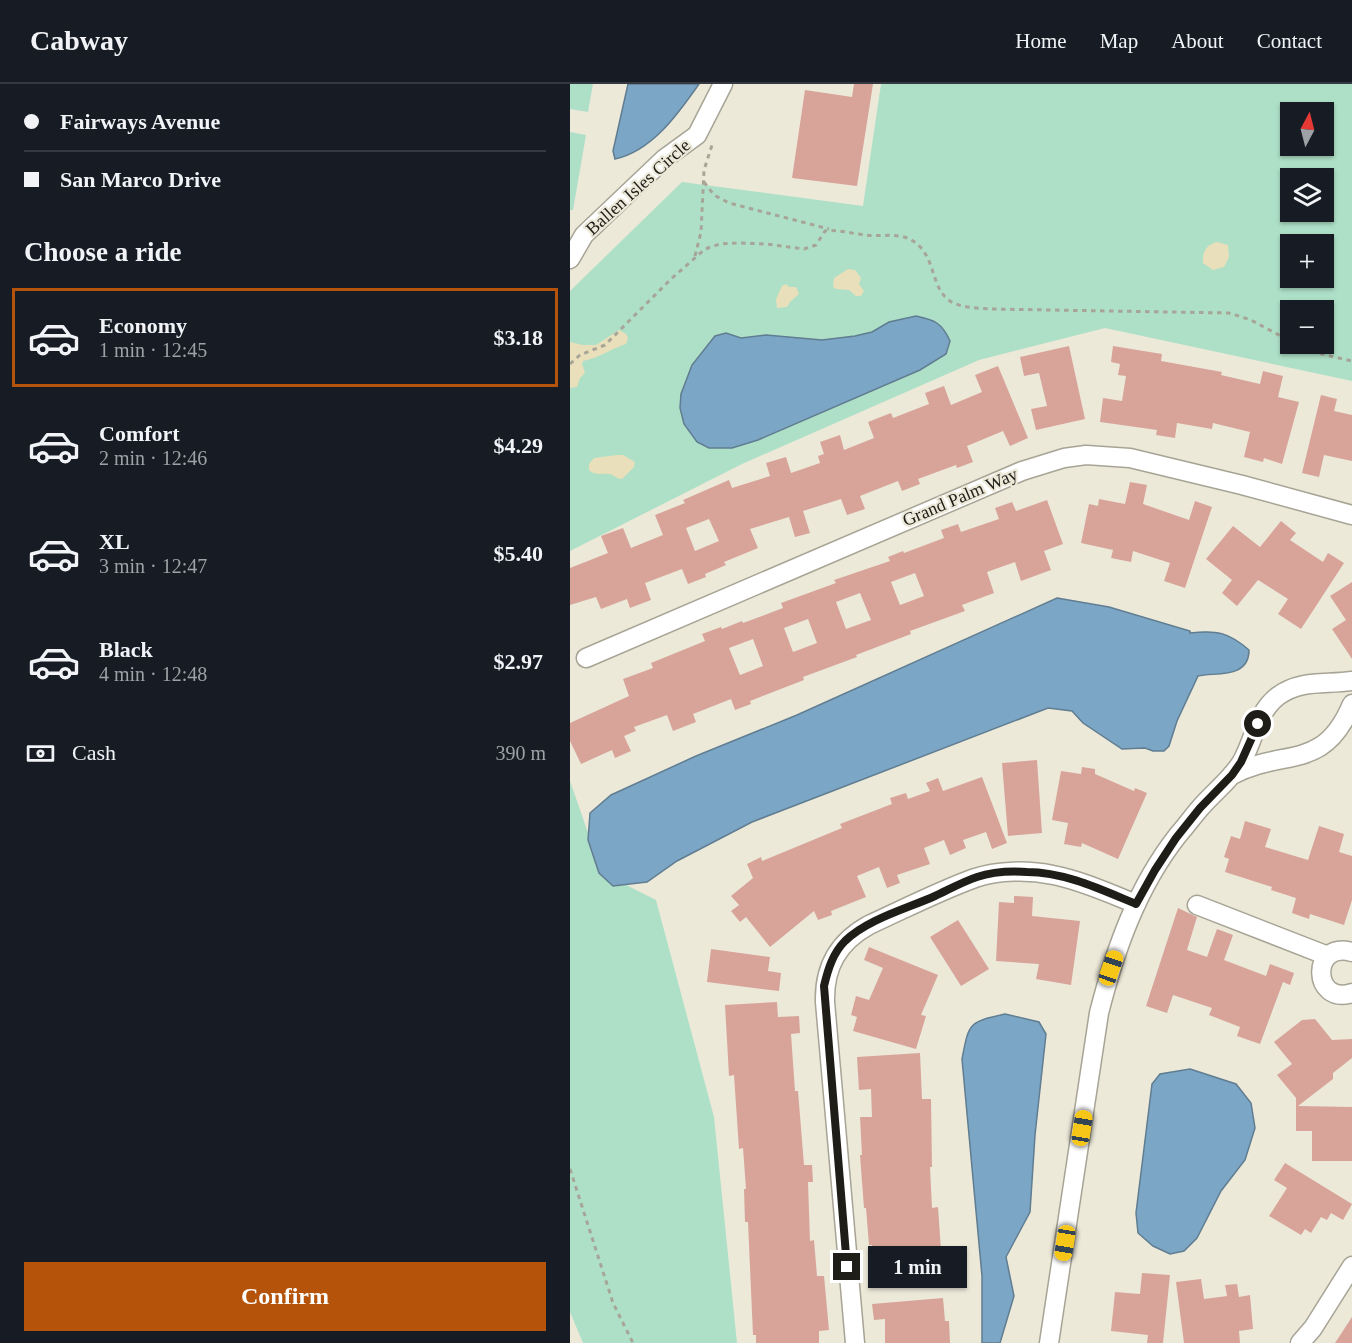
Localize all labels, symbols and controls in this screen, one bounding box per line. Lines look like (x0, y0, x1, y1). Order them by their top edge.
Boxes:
text: Cabway (30, 25, 128, 56)
text: Home (1015, 29, 1067, 53)
text: Map (1100, 29, 1138, 53)
text: About (1171, 29, 1224, 53)
text: Contact (1257, 29, 1322, 53)
north arrow (1280, 102, 1334, 156)
map controls (1280, 102, 1334, 354)
text: Fairways Avenue (60, 109, 220, 134)
street label: Ballen Isles Circle (582, 135, 694, 239)
text: San Marco Drive (60, 167, 221, 192)
button: layers (1280, 168, 1334, 222)
button: + (1280, 234, 1334, 288)
text: Choose a ride (24, 237, 182, 267)
button: − (1280, 300, 1334, 354)
icon: car (27, 311, 81, 365)
text: Economy (99, 313, 187, 338)
text: $3.18 (494, 325, 543, 350)
text: 1 min · 12:45 (99, 339, 207, 361)
icon: car (27, 419, 81, 473)
text: Comfort (99, 421, 180, 446)
text: $4.29 (494, 433, 543, 458)
text: 2 min · 12:46 (99, 447, 207, 469)
street label: Grand Palm Way (899, 464, 1021, 530)
icon: car (27, 527, 81, 581)
text: XL (99, 529, 130, 554)
text: $5.40 (494, 541, 543, 566)
text: 3 min · 12:47 (99, 555, 207, 577)
icon: car (27, 635, 81, 689)
text: Black (99, 637, 153, 662)
text: $2.97 (494, 649, 543, 674)
text: 4 min · 12:48 (99, 663, 207, 685)
route start (1244, 710, 1271, 737)
icon: cash (24, 737, 57, 770)
text: Cash (72, 740, 116, 765)
text: 390 m (495, 742, 546, 764)
car (1097, 948, 1125, 988)
car (1070, 1109, 1094, 1147)
car (1053, 1224, 1077, 1262)
callout: 1 min (868, 1246, 967, 1288)
route end (833, 1253, 860, 1280)
text: 1 min (893, 1256, 942, 1278)
button: Confirm (24, 1262, 546, 1331)

